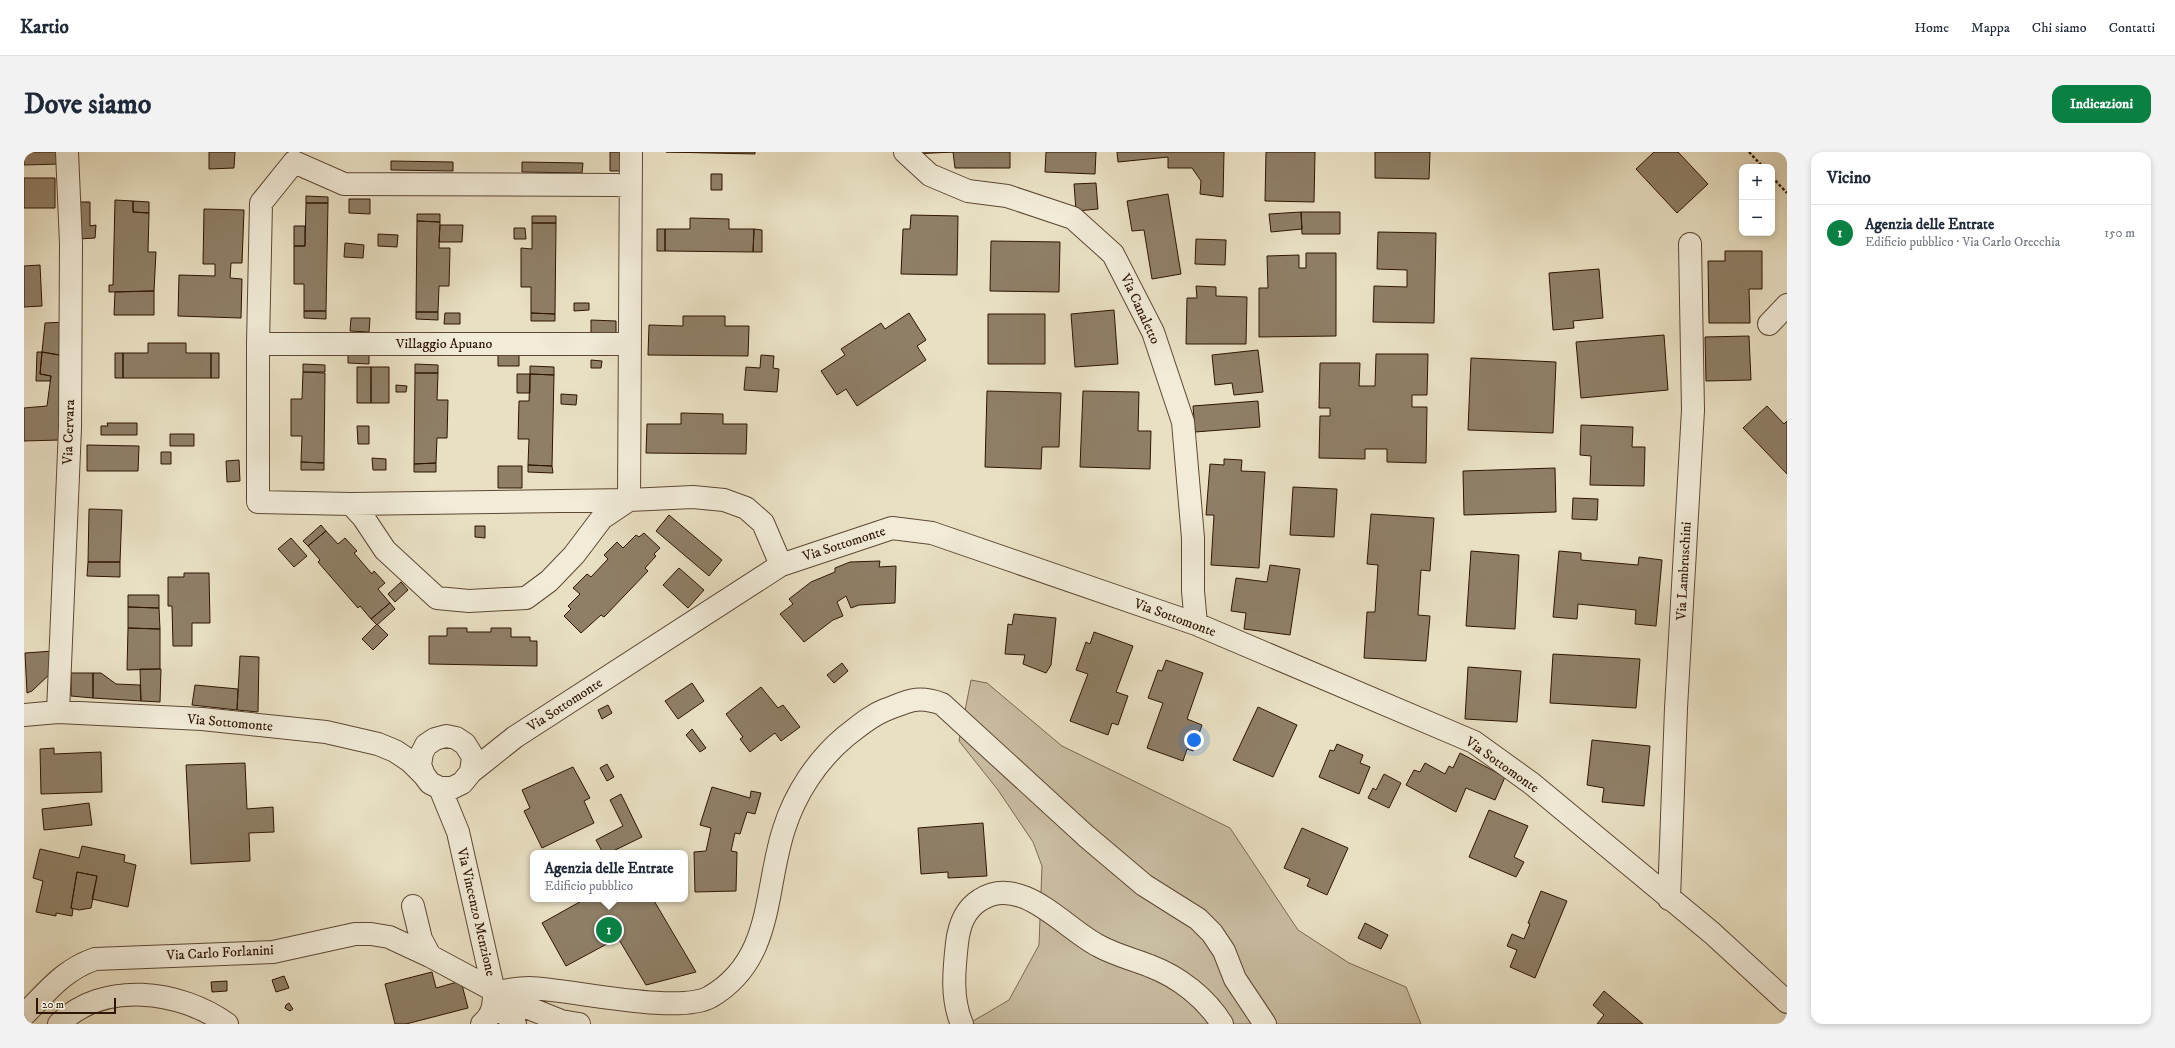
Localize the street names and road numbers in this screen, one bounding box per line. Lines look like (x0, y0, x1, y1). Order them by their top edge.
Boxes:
street label: Via Canaletto (1115, 270, 1164, 347)
street label: Villaggio Apuano (395, 335, 492, 353)
street label: Via Cervara (59, 399, 79, 466)
street label: Via Lambruschini (1672, 521, 1696, 622)
street label: Via Sottomonte (799, 522, 888, 566)
street label: Via Sottomonte (1131, 594, 1219, 641)
street label: Via Sottomonte (523, 674, 606, 737)
street label: Via Sottomonte (185, 710, 274, 736)
street label: Via Sottomonte (1461, 732, 1543, 797)
street label: Via Vincenzo Menzione (452, 845, 500, 978)
street label: Via Carlo Forlanini (165, 941, 275, 965)

